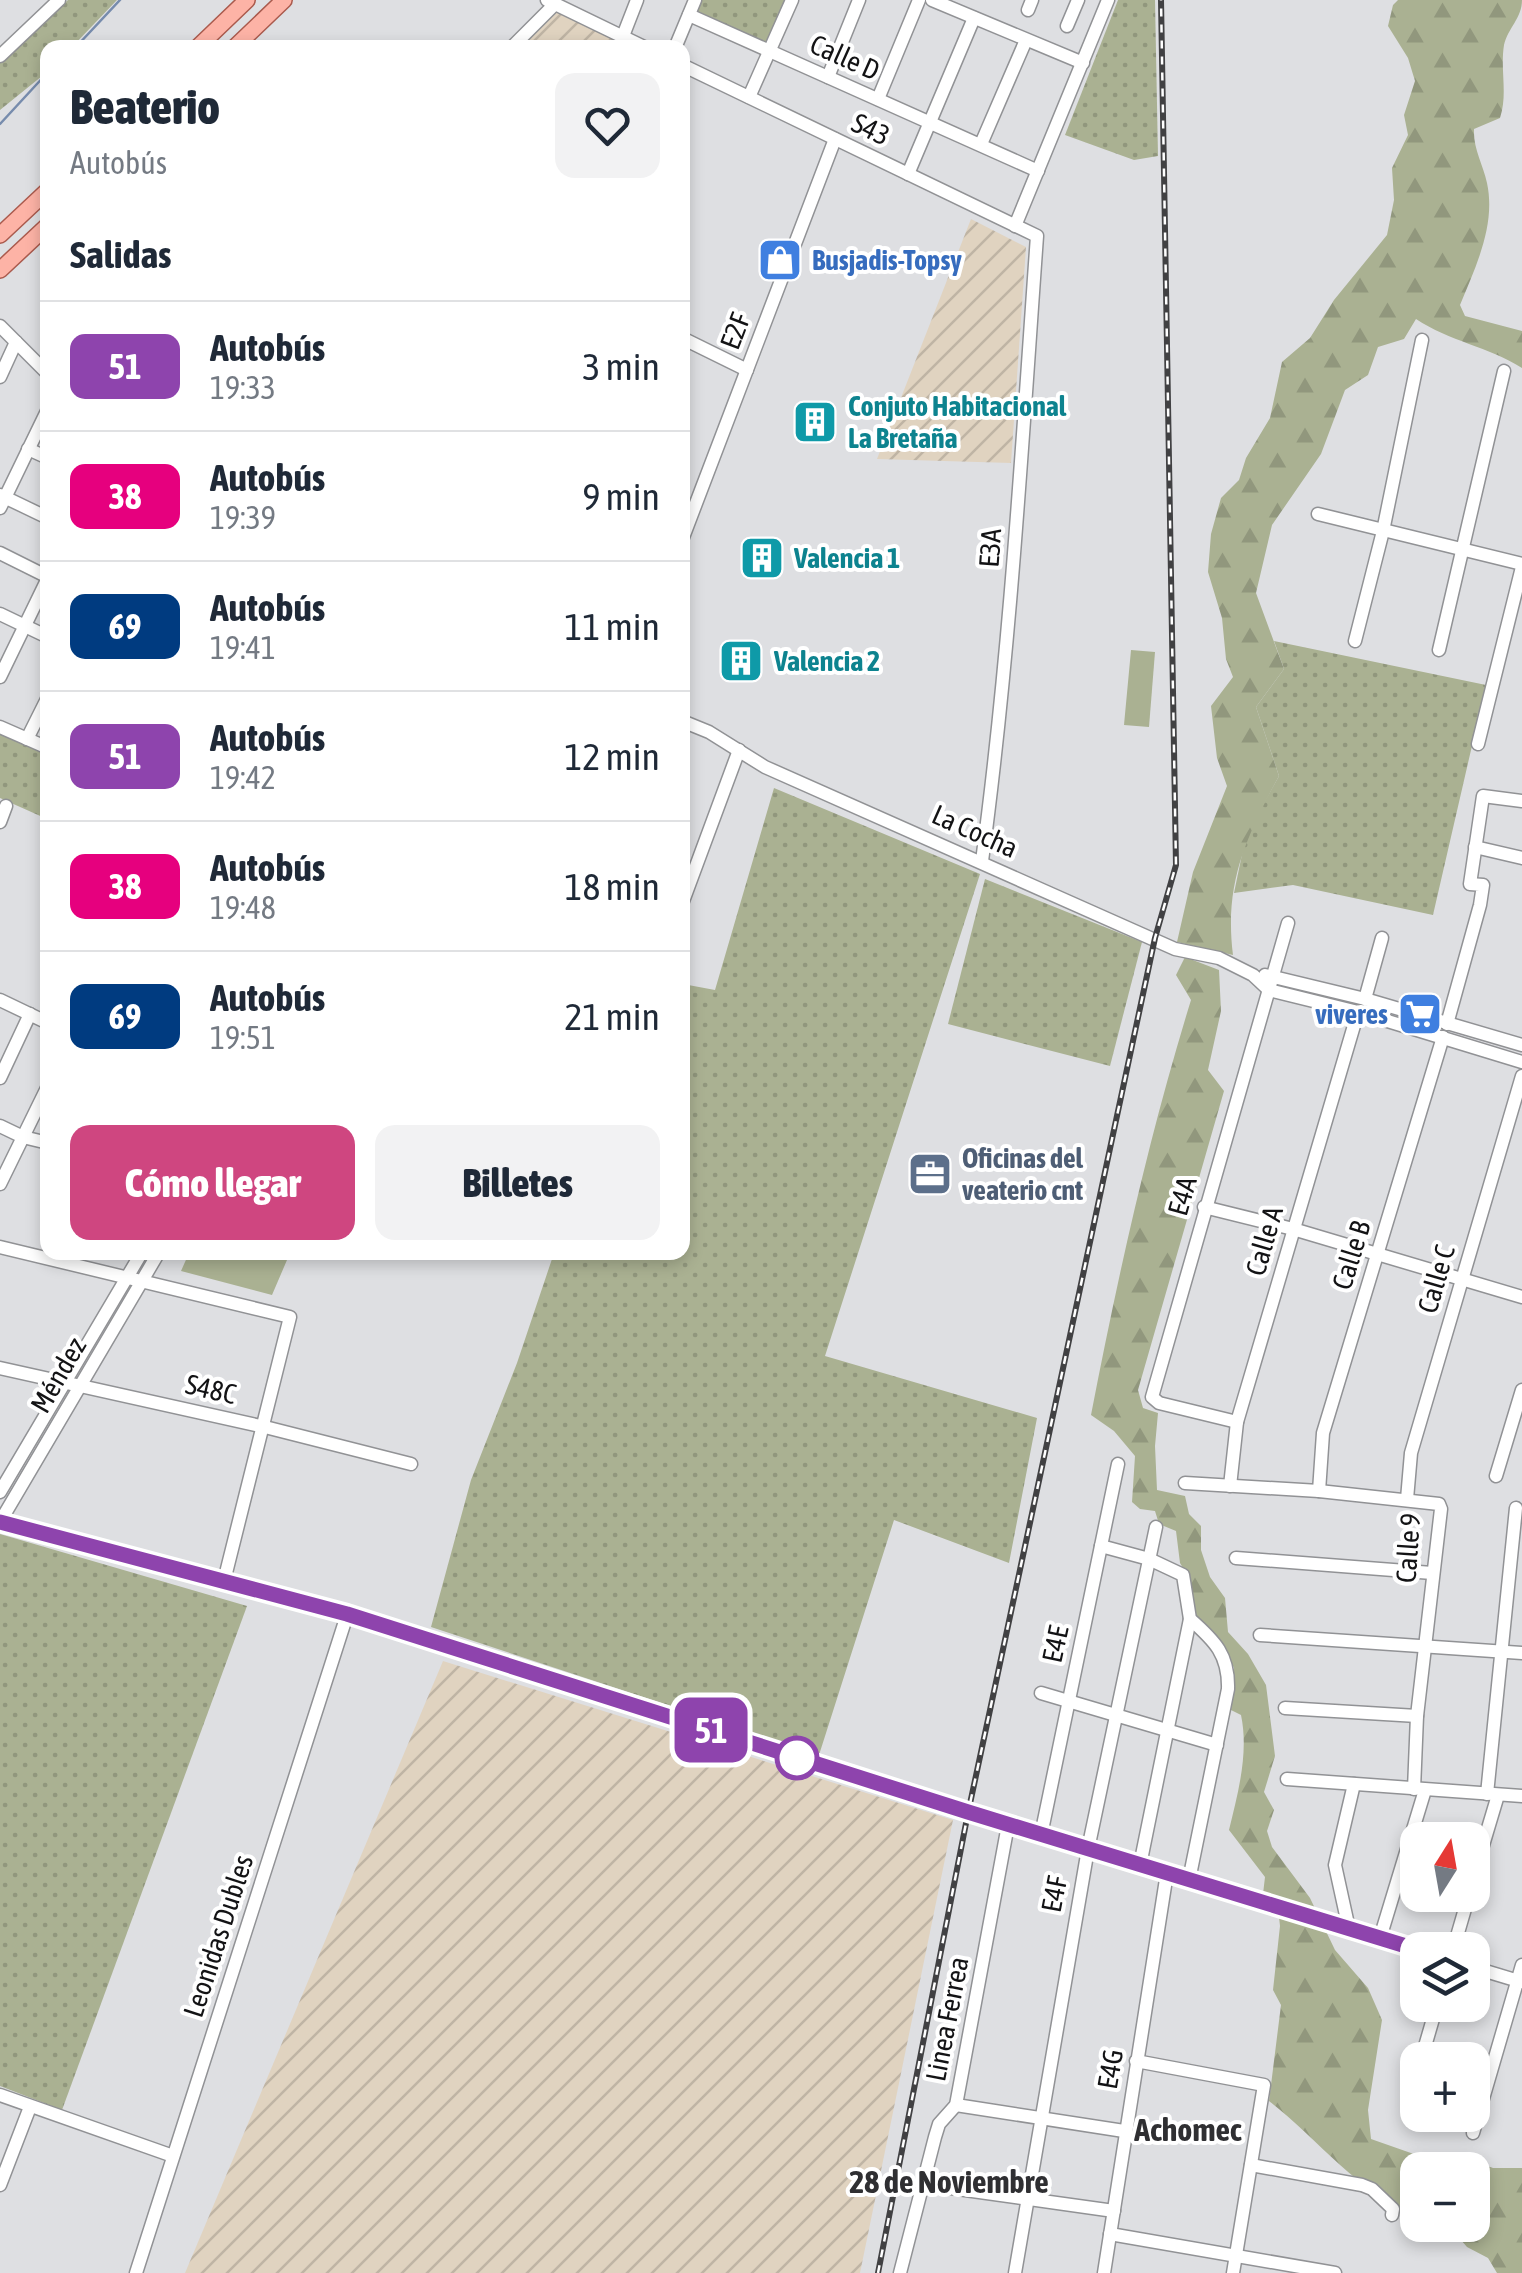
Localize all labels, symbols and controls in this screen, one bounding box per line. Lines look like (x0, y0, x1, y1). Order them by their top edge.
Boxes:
street label: Calle D (805, 28, 885, 86)
button: heart (555, 73, 660, 178)
text: Beaterio (70, 79, 220, 134)
street label: S43 (847, 106, 895, 152)
text: Autobús (70, 144, 167, 181)
text: Salidas (70, 233, 172, 276)
shop icon: Busjadis-Topsy (757, 237, 803, 283)
place label: Busjadis-Topsy (812, 244, 962, 276)
street label: E2F (714, 308, 756, 354)
text: Autobús (210, 326, 325, 369)
text: 3 min (582, 345, 660, 388)
text: 51 (109, 346, 141, 386)
text: 19:33 (210, 369, 276, 406)
place label: Conjuto Habitacional La Bretaña (848, 390, 1067, 454)
building icon: Conjuto Habitacional La Bretaña (792, 399, 838, 445)
text: Autobús (210, 456, 325, 499)
text: 9 min (582, 475, 660, 518)
text: 38 (109, 476, 141, 516)
text: 19:39 (210, 499, 276, 536)
street label: E3A (973, 527, 1007, 568)
building icon: Valencia 1 (739, 535, 785, 581)
place label: Valencia 1 (793, 542, 900, 574)
text: Autobús (210, 586, 325, 629)
text: 11 min (565, 605, 660, 648)
text: 69 (109, 606, 141, 646)
text: 19:41 (210, 629, 276, 666)
building icon: Valencia 2 (718, 638, 764, 684)
place label: Valencia 2 (773, 645, 880, 677)
text: Autobús (210, 716, 325, 759)
text: 12 min (565, 735, 660, 778)
text: 51 (109, 736, 141, 776)
text: 19:42 (210, 759, 276, 796)
street label: La Cocha (927, 798, 1023, 864)
text: Autobús (210, 846, 325, 889)
text: 18 min (565, 865, 660, 908)
text: 38 (109, 866, 141, 906)
text: 19:48 (210, 889, 276, 926)
text: Autobús (210, 976, 325, 1019)
supermarket icon: viveres (1397, 991, 1443, 1037)
text: 21 min (565, 995, 660, 1038)
text: 69 (109, 996, 141, 1036)
place label: viveres (1315, 998, 1388, 1030)
text: 19:51 (210, 1019, 276, 1056)
button: Cómo llegar (70, 1125, 355, 1240)
button: Billetes (375, 1125, 660, 1240)
place label: Oficinas del veaterio cnt (962, 1142, 1084, 1206)
office icon: Oficinas del veaterio cnt (907, 1151, 953, 1197)
street label: E4A (1161, 1173, 1203, 1219)
street label: Calle A (1239, 1202, 1289, 1279)
street label: Calle B (1325, 1217, 1377, 1293)
street label: Calle C (1411, 1241, 1461, 1317)
street label: Méndez (24, 1332, 92, 1418)
street label: S48C (183, 1368, 240, 1410)
street label: Calle 9 (1390, 1512, 1426, 1584)
street label: E4E (1036, 1623, 1075, 1665)
line badge: 51 (666, 1698, 756, 1762)
text: 51 (695, 1710, 727, 1750)
unlabelled marker (776, 1737, 818, 1779)
north arrow (1400, 1822, 1490, 1912)
map controls (1400, 1822, 1490, 2242)
street label: Leonidas Dubles (177, 1851, 259, 2021)
street label: E4F (1035, 1873, 1073, 1915)
button: layers (1400, 1932, 1490, 2022)
street label: Linea Ferrea (919, 1954, 975, 2084)
button: + (1400, 2042, 1490, 2132)
street label: E4G (1091, 2047, 1129, 2091)
district label: Achomec (1133, 2111, 1242, 2148)
button: − (1400, 2152, 1490, 2242)
district label: 28 de Noviembre (849, 2163, 1049, 2200)

